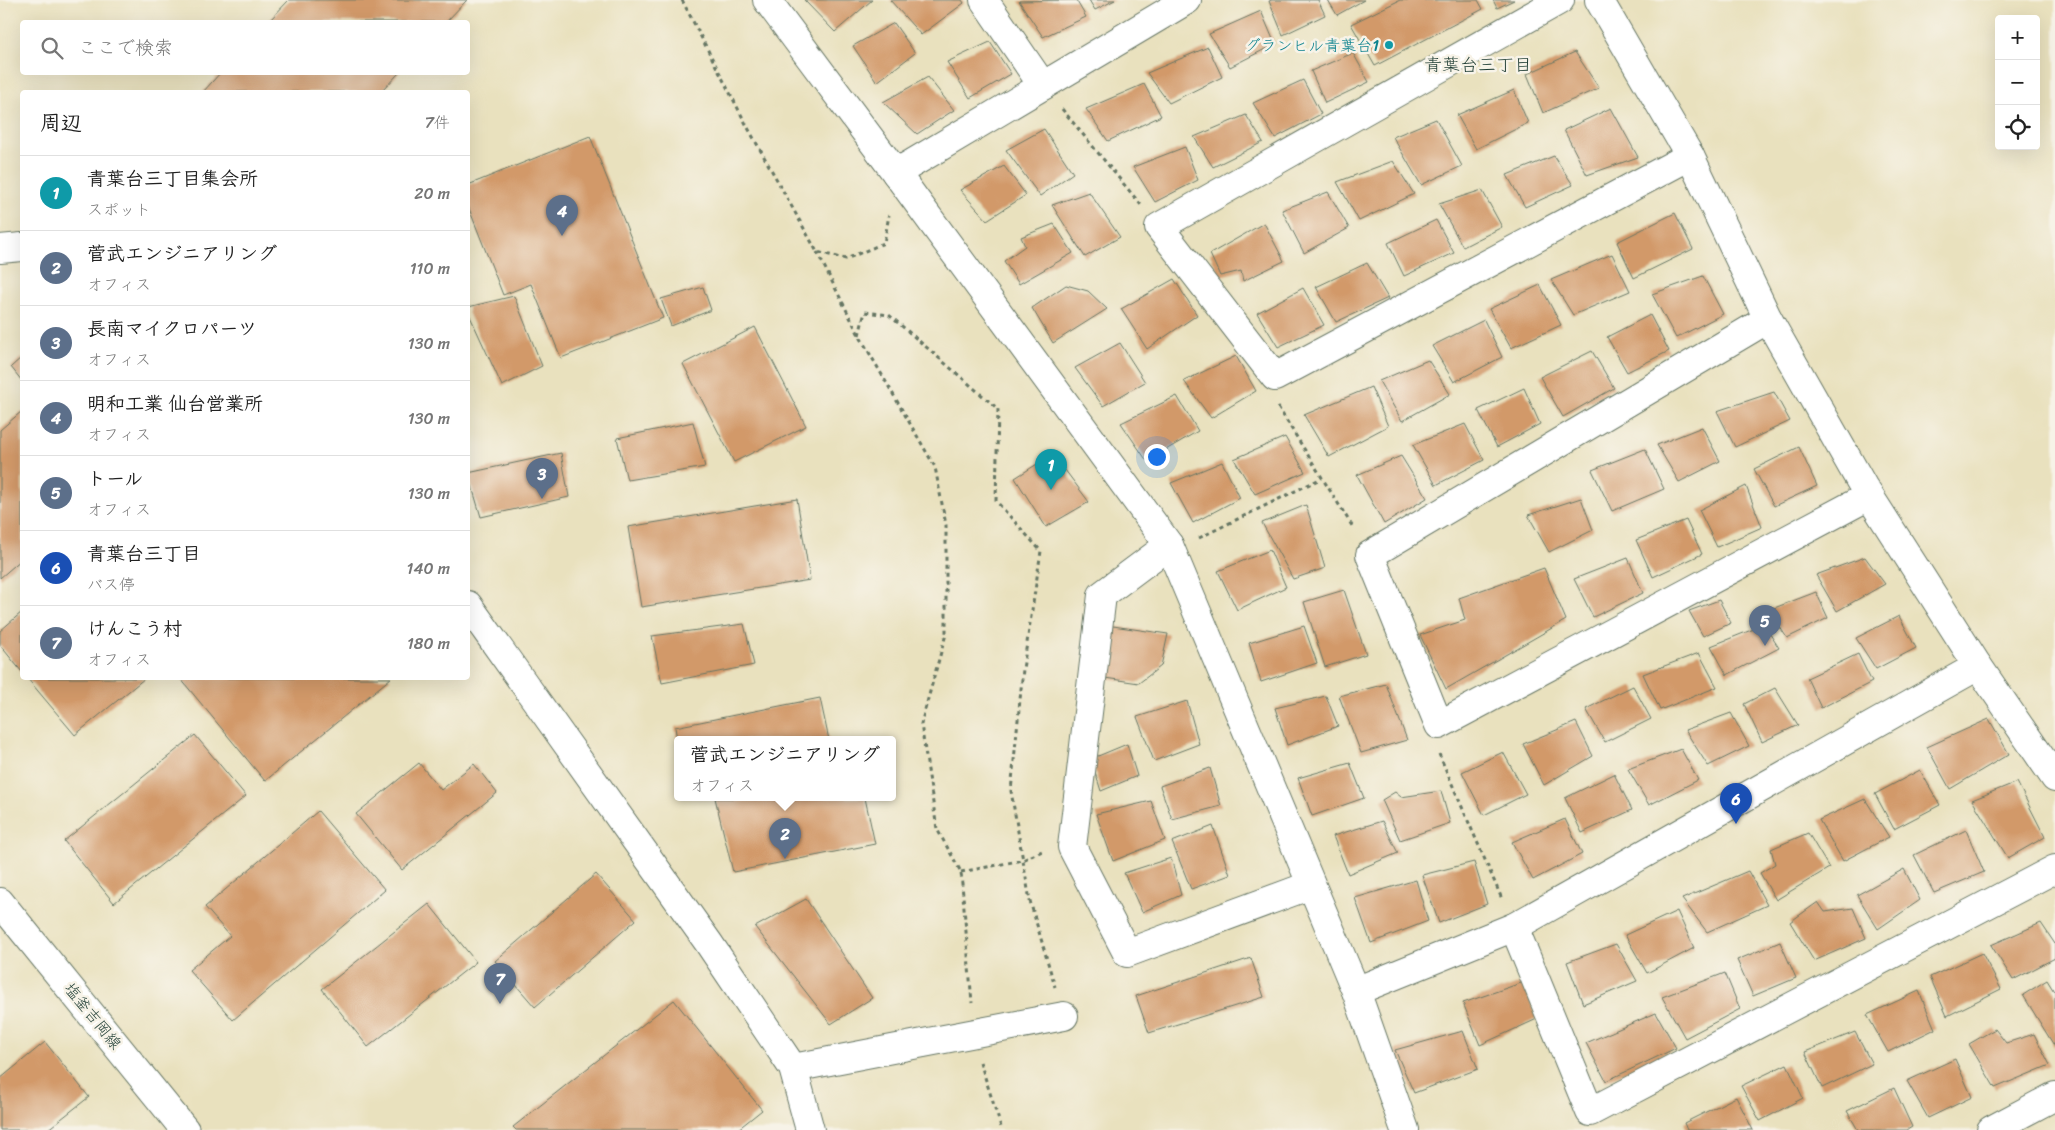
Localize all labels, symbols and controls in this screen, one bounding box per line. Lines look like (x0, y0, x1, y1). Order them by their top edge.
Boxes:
map controls (1995, 15, 2040, 150)
button: + (1995, 15, 2040, 60)
search box (20, 20, 470, 75)
text: ここで検索 (78, 31, 173, 64)
place label: グランヒル青葉台1 (1244, 31, 1379, 60)
icon: search (38, 34, 66, 62)
marker: グランヒル青葉台1 (1383, 39, 1395, 51)
district label: 青葉台三丁目 (1424, 49, 1532, 81)
button: − (1995, 60, 2040, 105)
text: 周辺 (40, 104, 82, 142)
button: locate (1995, 105, 2040, 150)
text: 7件 (425, 108, 450, 137)
text: 青葉台三丁目集会所 (87, 162, 258, 195)
text: 1 (53, 179, 59, 208)
text: 20 m (414, 179, 450, 208)
text: スポット (87, 195, 151, 224)
pin: 4 (546, 195, 578, 236)
text: 菅武エンジニアリング (87, 237, 277, 270)
text: 2 (51, 254, 61, 283)
text: 110 m (410, 254, 450, 283)
text: オフィス (87, 270, 151, 299)
text: 長南マイクロパーツ (87, 312, 257, 345)
text: 3 (52, 329, 60, 358)
text: 130 m (408, 329, 450, 358)
text: オフィス (87, 345, 151, 374)
text: 明和工業 仙台営業所 (87, 387, 263, 420)
text: 4 (51, 404, 61, 433)
text: 130 m (408, 404, 450, 433)
text: オフィス (87, 420, 151, 449)
your location (1144, 444, 1170, 470)
pin: 1 (1035, 449, 1067, 490)
pin: 3 (526, 458, 558, 499)
text: トール (87, 462, 143, 495)
text: 5 (51, 479, 61, 508)
text: 130 m (408, 479, 450, 508)
text: オフィス (87, 495, 151, 524)
text: 青葉台三丁目 (87, 537, 201, 570)
text: 6 (51, 554, 61, 583)
text: 140 m (407, 554, 450, 583)
text: バス停 (87, 570, 135, 599)
pin: 5 (1749, 605, 1781, 646)
text: けんこう村 (87, 612, 182, 645)
text: 7 (51, 629, 61, 658)
text: 180 m (407, 629, 450, 658)
text: オフィス (87, 645, 151, 674)
popup (674, 736, 896, 801)
text: 菅武エンジニアリング (690, 738, 880, 771)
text: オフィス (690, 771, 754, 800)
pin: 6 (1720, 783, 1752, 824)
pin: 2 (769, 818, 801, 859)
pin: 7 (484, 963, 516, 1004)
street label: 塩釜吉岡線 (57, 976, 129, 1056)

